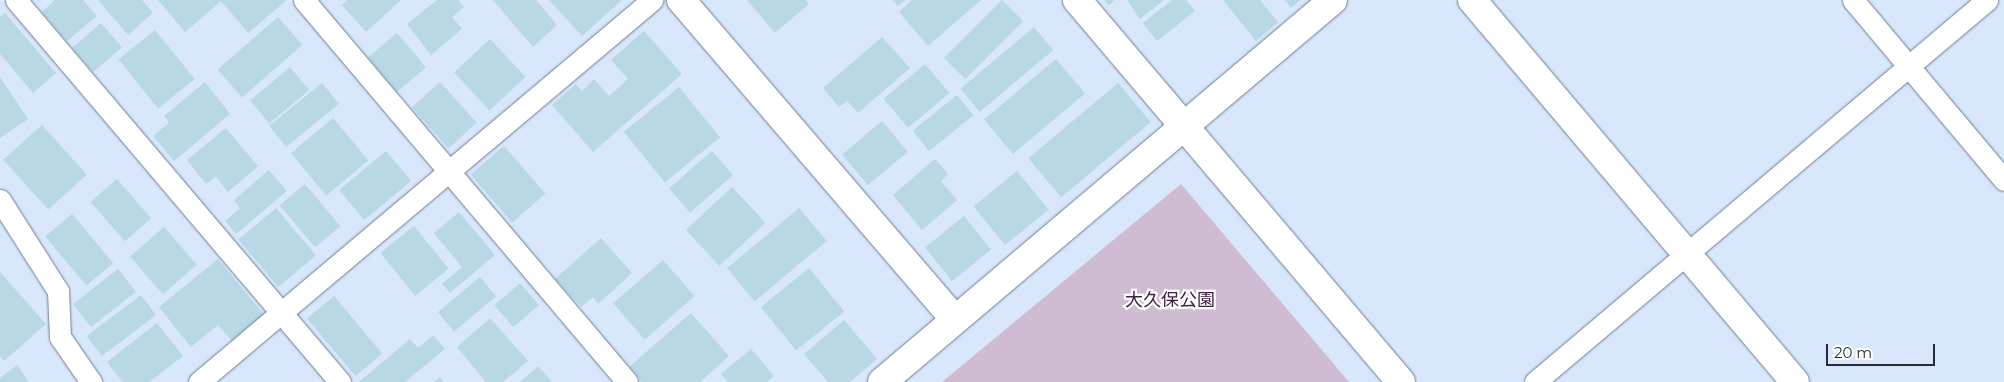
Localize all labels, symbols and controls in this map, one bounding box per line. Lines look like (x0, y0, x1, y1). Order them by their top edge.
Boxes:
park label: 大久保公園 (1125, 289, 1215, 311)
scale bar (1829, 334, 1938, 366)
text: 20 m (1834, 343, 1872, 362)

